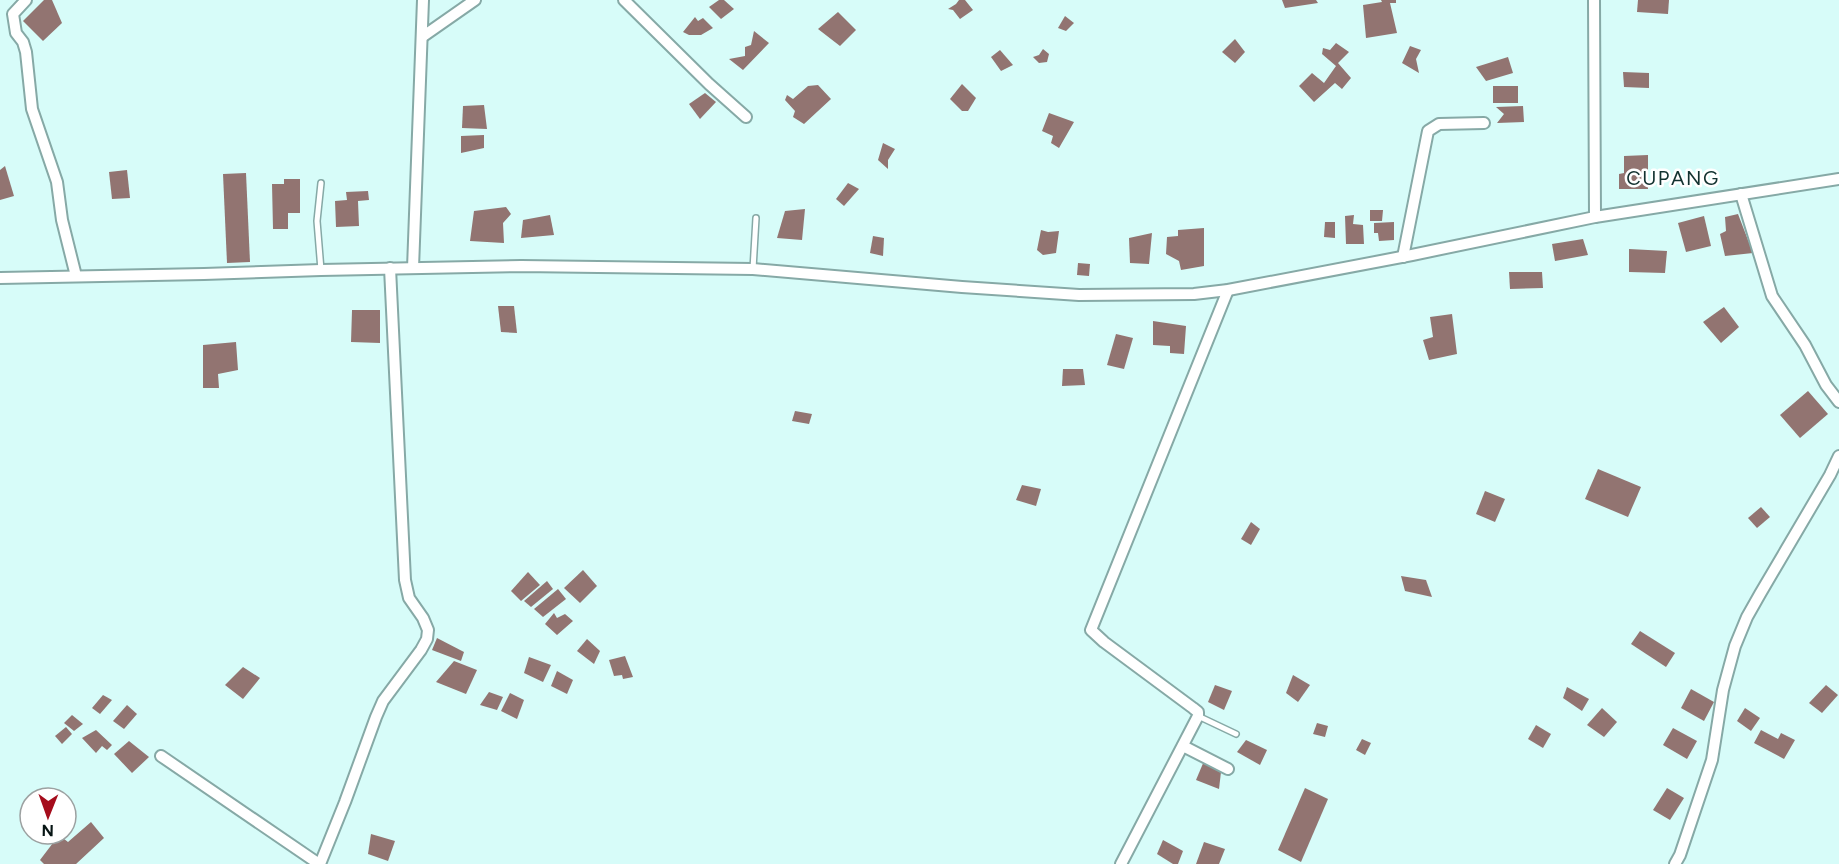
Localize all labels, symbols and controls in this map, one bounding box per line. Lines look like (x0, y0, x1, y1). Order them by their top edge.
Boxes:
district label: CUPANG (1626, 166, 1720, 190)
north arrow (18, 786, 78, 846)
text: N (41, 821, 54, 840)

